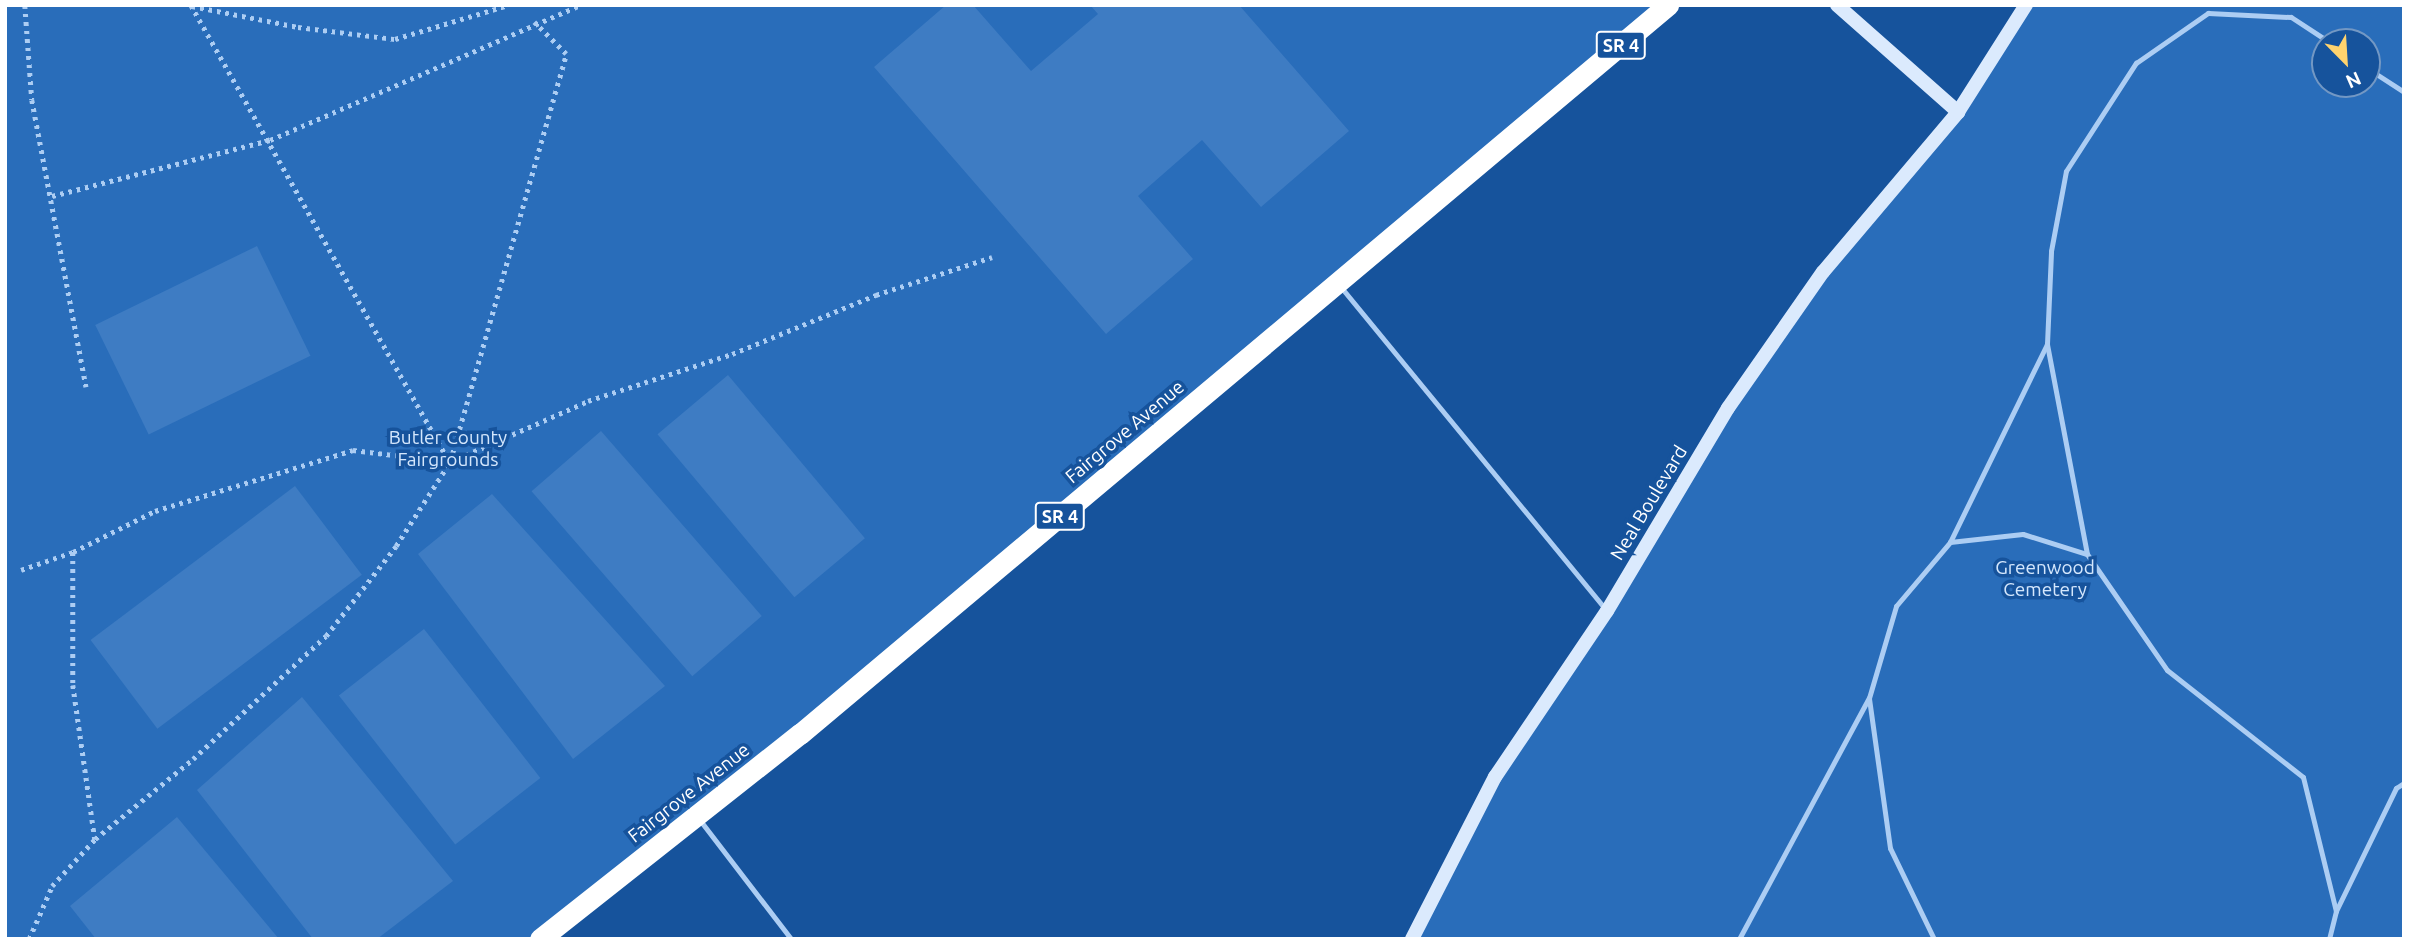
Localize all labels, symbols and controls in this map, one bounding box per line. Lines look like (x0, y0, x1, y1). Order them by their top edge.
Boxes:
north arrow (2311, 28, 2381, 98)
road number: SR 4 (1595, 31, 1647, 60)
text: N (2343, 67, 2365, 93)
street label: Fairgrove Avenue (1061, 376, 1189, 488)
park label: Butler County Fairgrounds (389, 427, 507, 471)
street label: Neal Boulevard (1606, 441, 1692, 565)
road number: SR 4 (1034, 502, 1086, 530)
park label: Greenwood Cemetery (1995, 557, 2095, 601)
street label: Fairgrove Avenue (624, 738, 754, 848)

